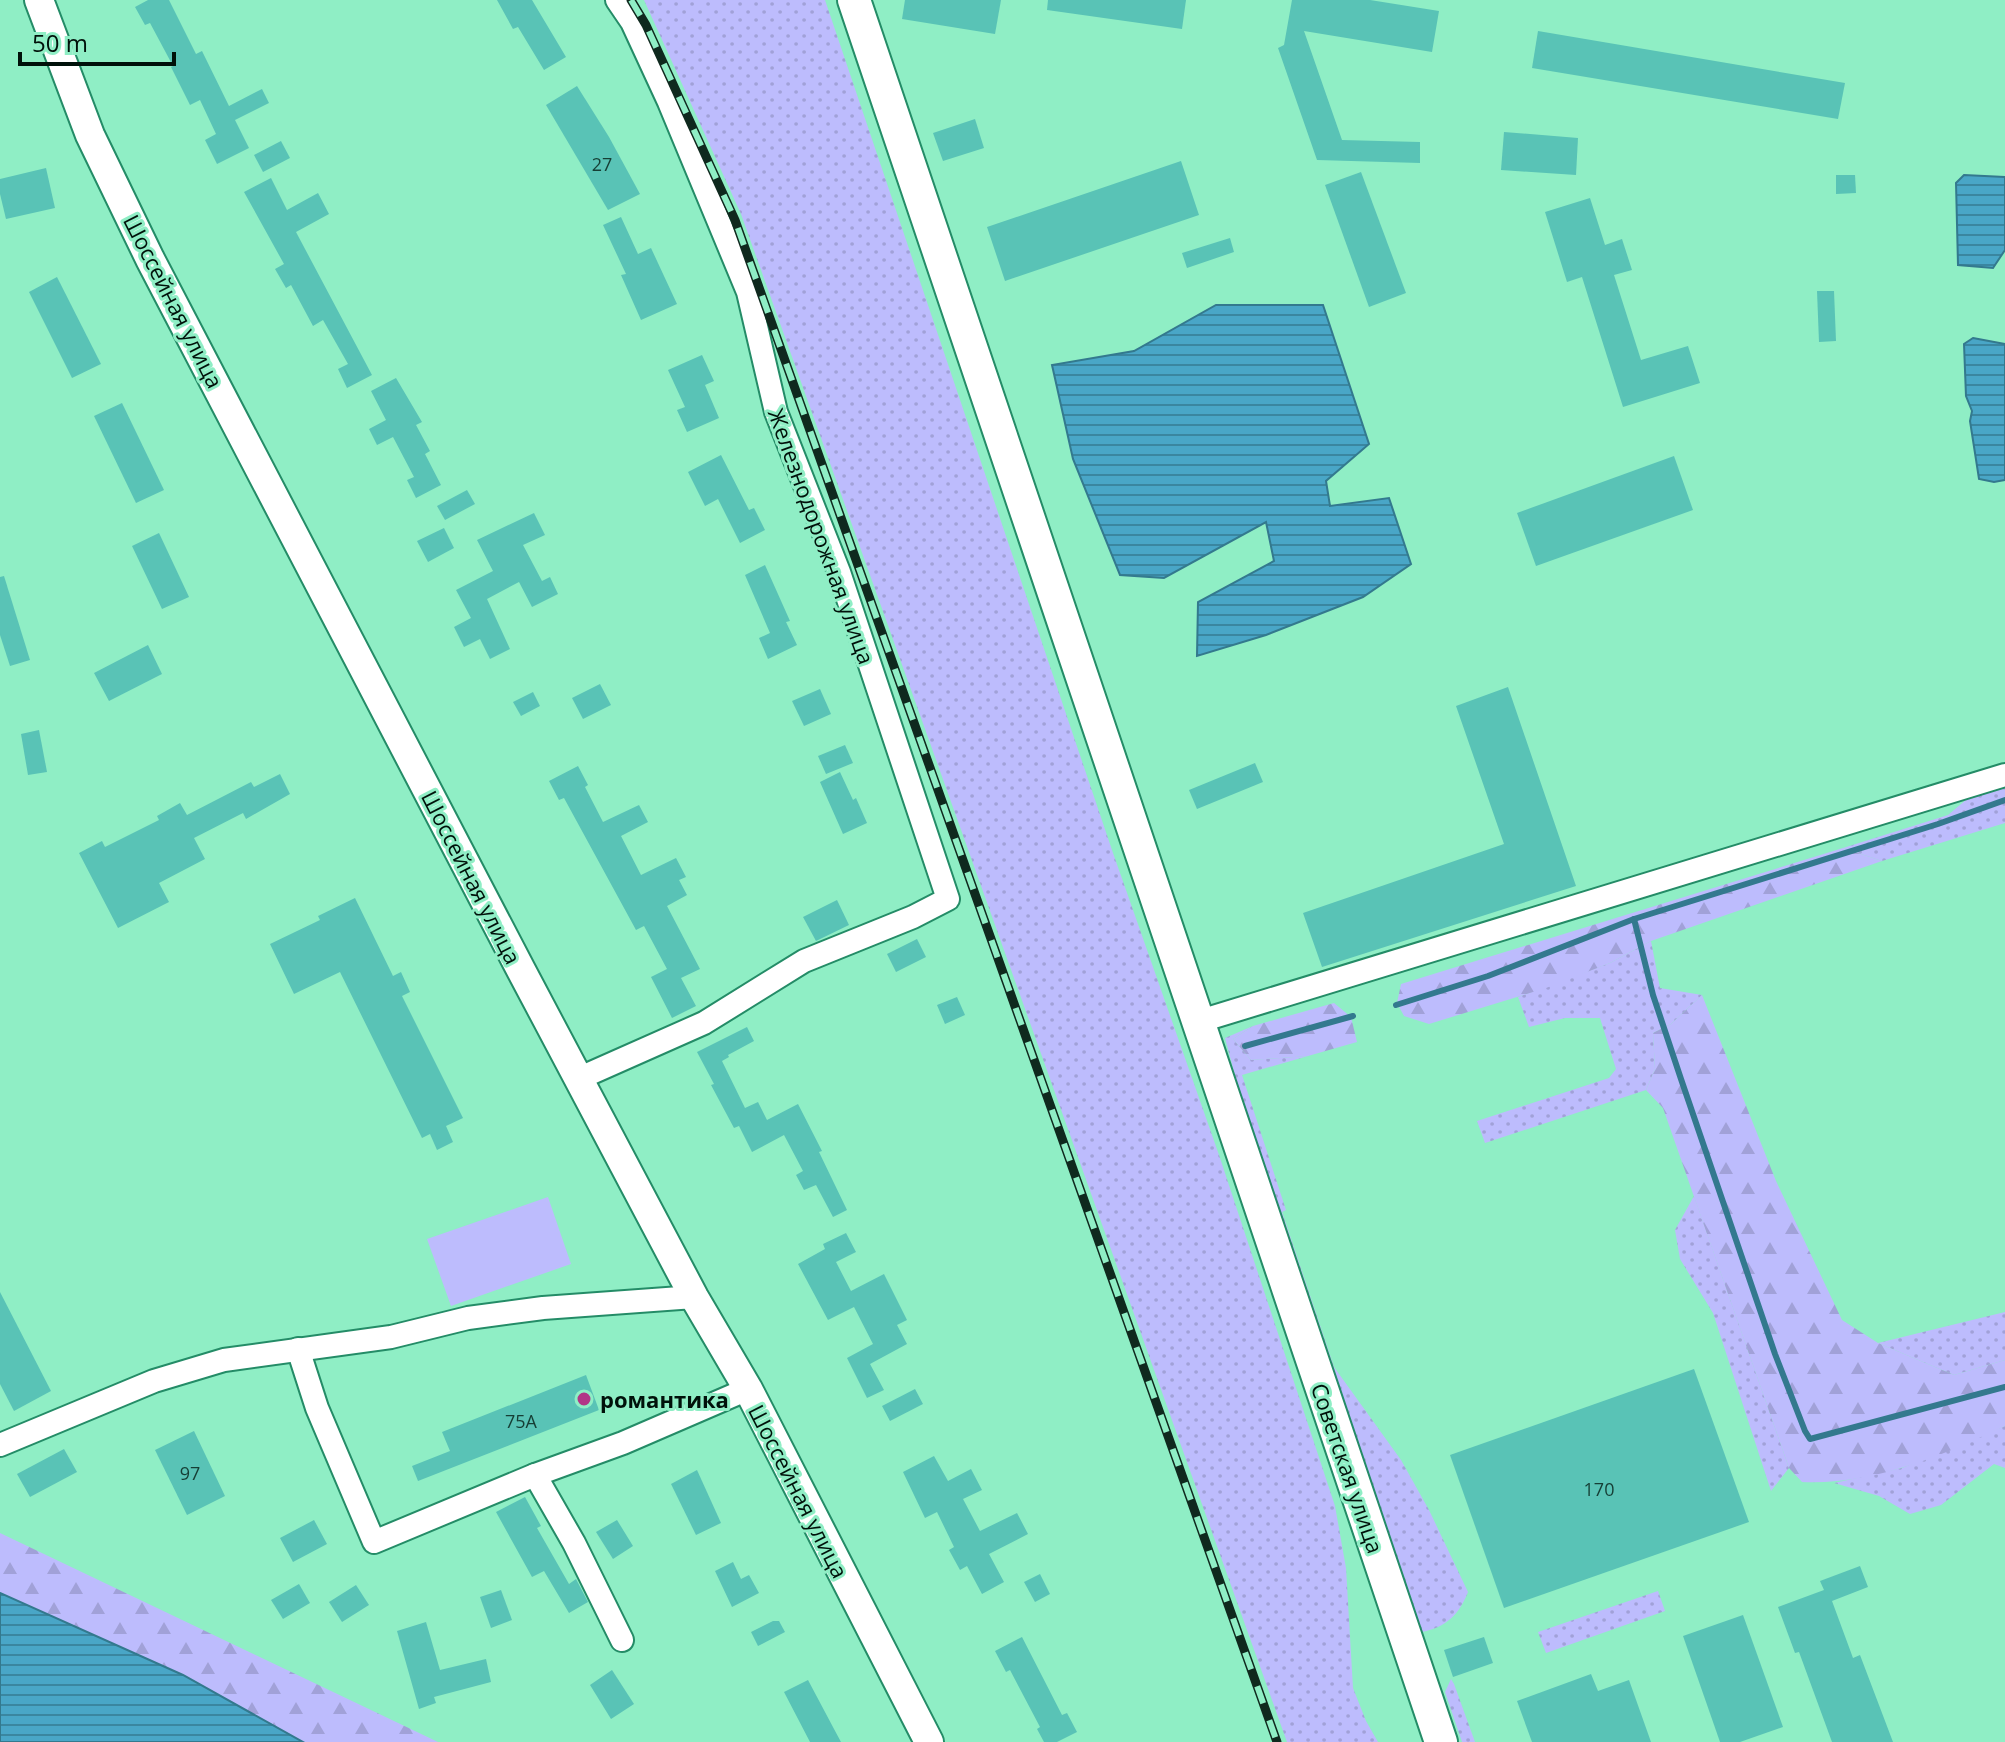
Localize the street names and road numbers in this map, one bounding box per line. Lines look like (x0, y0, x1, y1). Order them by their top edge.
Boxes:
street label: Шоссейная улица (117, 209, 231, 393)
street label: Железнодорожная улица (762, 404, 882, 668)
street label: Шоссейная улица (415, 785, 529, 969)
street label: Советская улица (1305, 1379, 1391, 1557)
street label: Шоссейная улица (742, 1399, 856, 1583)

